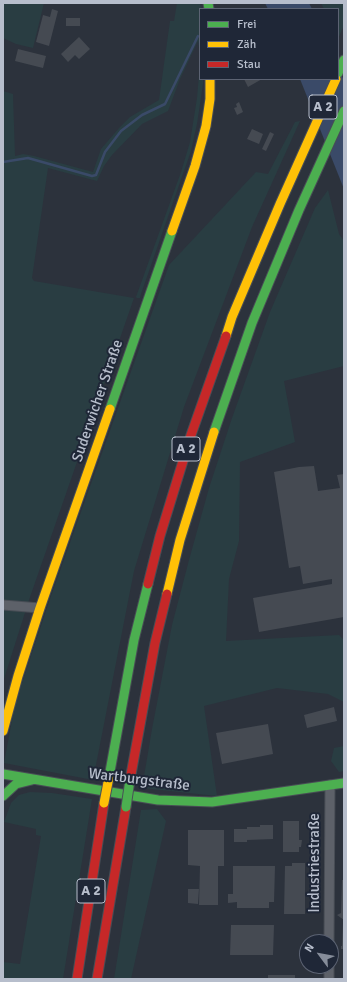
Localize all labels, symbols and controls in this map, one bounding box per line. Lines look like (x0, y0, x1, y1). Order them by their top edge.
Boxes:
legend (199, 8, 339, 80)
text: Frei (237, 17, 256, 32)
text: Zäh (237, 37, 256, 52)
text: Stau (237, 57, 261, 72)
road number: A 2 (309, 95, 337, 119)
street label: Suderwicher Straße (69, 338, 127, 464)
road number: A 2 (172, 437, 200, 461)
street label: Wartburgstraße (87, 765, 191, 795)
street label: Industriestraße (306, 813, 324, 913)
road number: A 2 (77, 879, 105, 903)
north arrow (299, 934, 339, 974)
text: N (302, 941, 317, 955)

